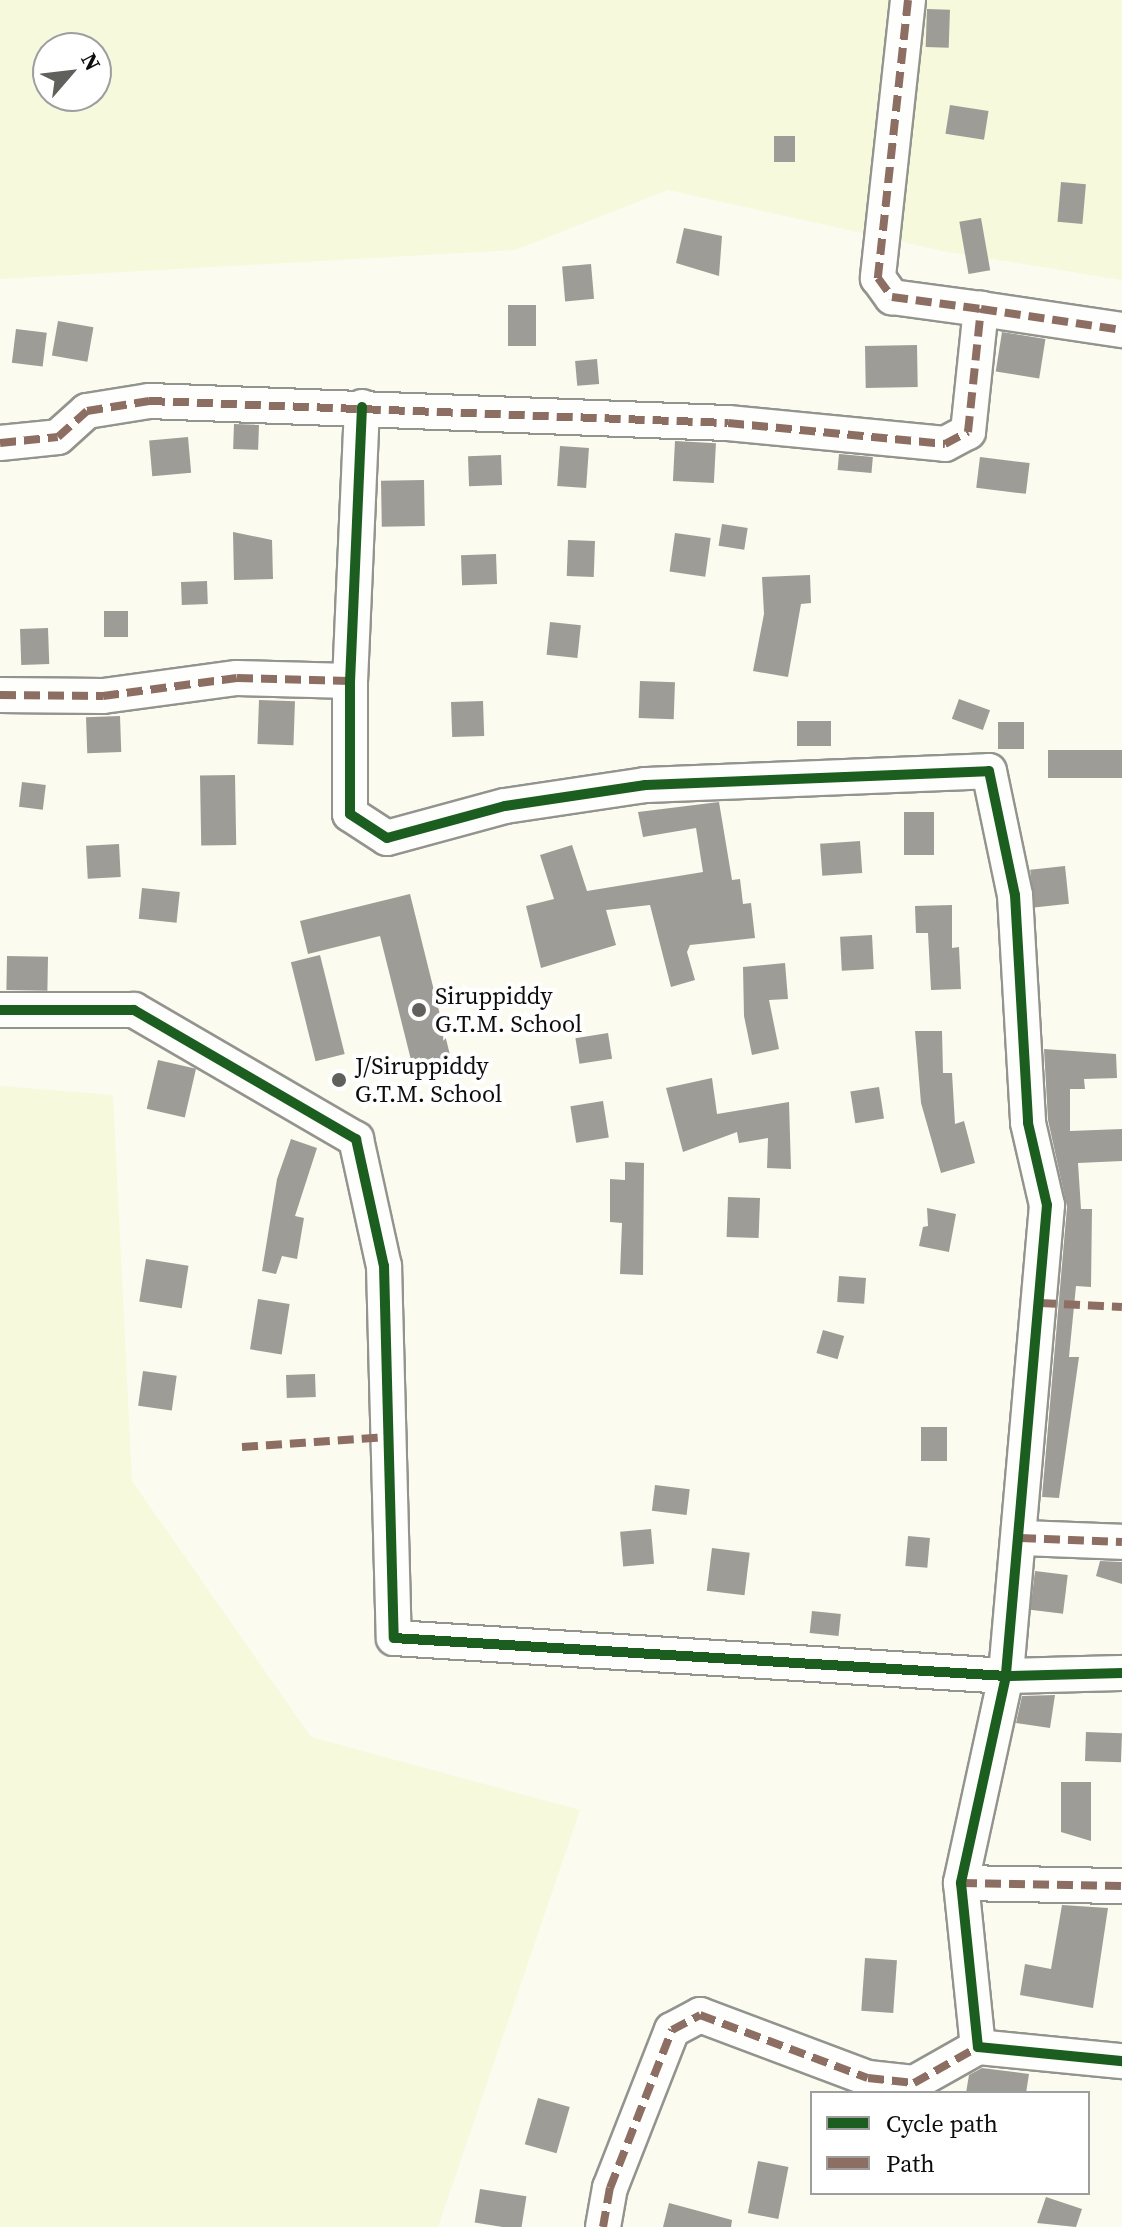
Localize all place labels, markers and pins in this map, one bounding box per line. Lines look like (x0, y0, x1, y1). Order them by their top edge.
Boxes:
place label: Siruppiddy G.T.M. School (435, 982, 582, 1038)
marker: Siruppiddy G.T.M. School (410, 1001, 428, 1019)
place label: J/Siruppiddy G.T.M. School (355, 1052, 502, 1108)
marker: J/Siruppiddy G.T.M. School (330, 1071, 348, 1089)

